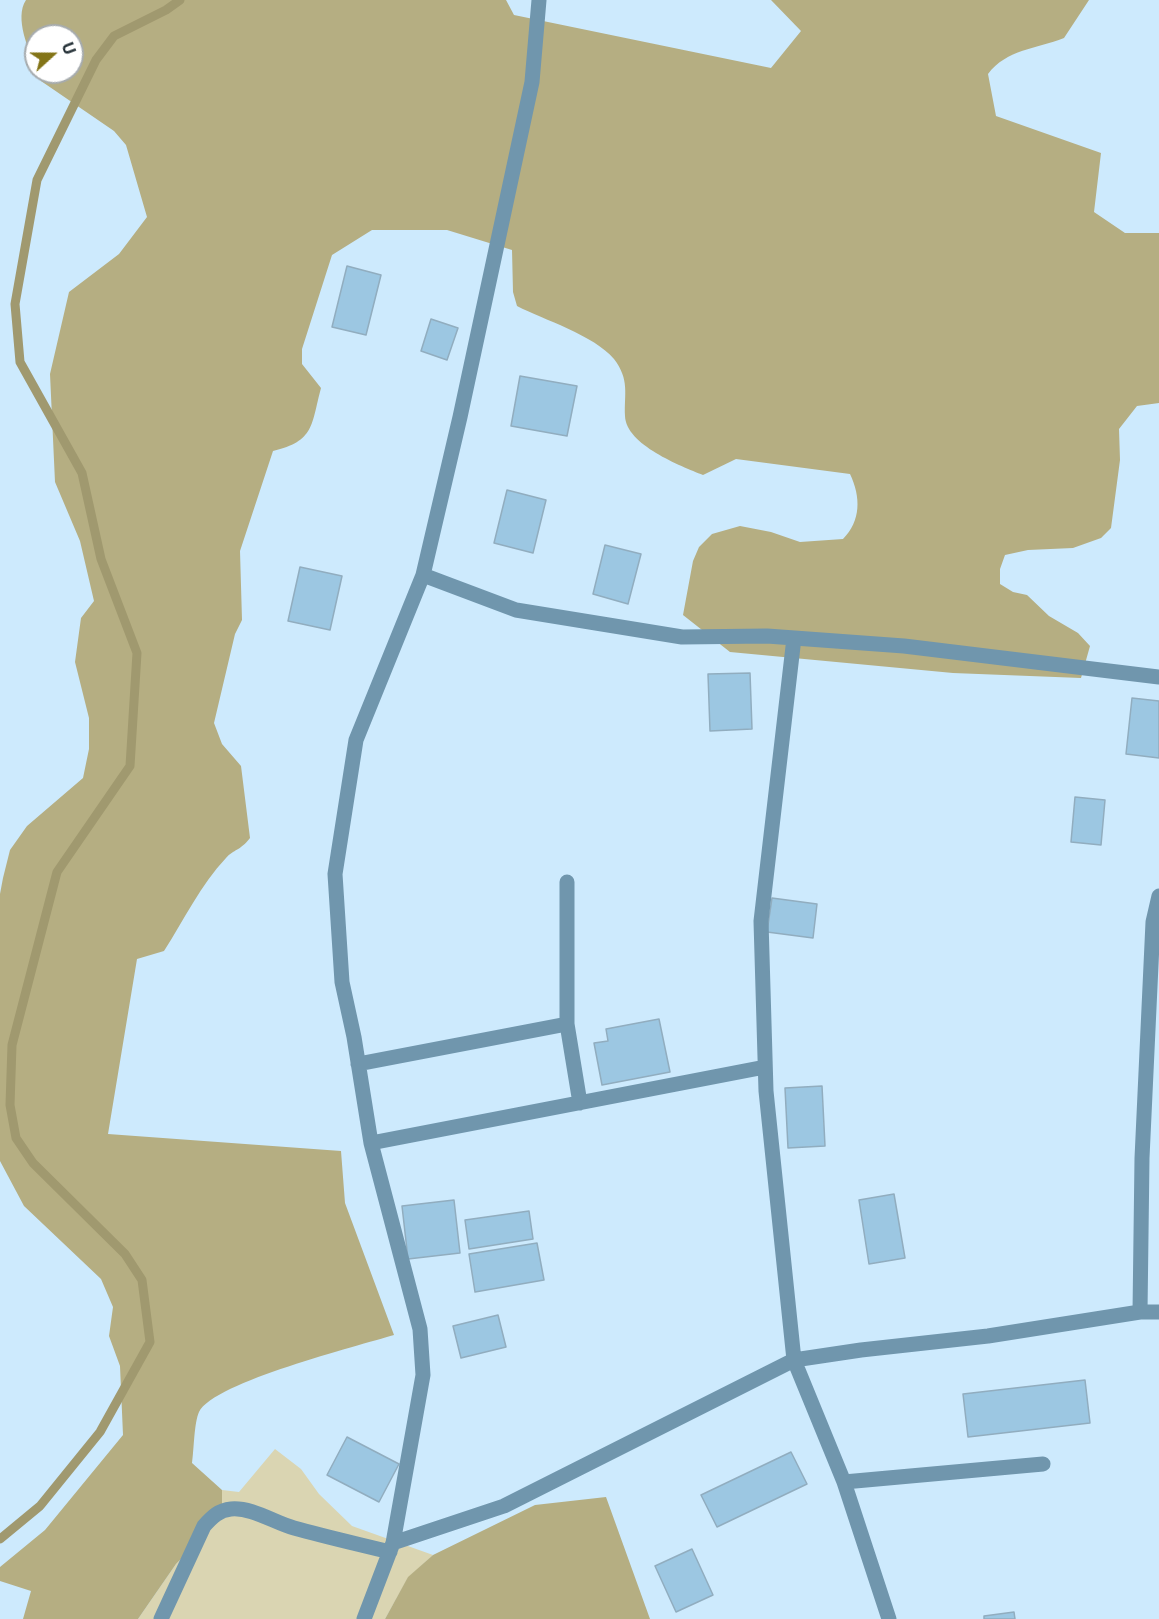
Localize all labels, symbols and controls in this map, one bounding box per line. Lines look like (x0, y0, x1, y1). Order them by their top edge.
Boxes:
north arrow (24, 24, 84, 84)
text: U (56, 39, 81, 58)

